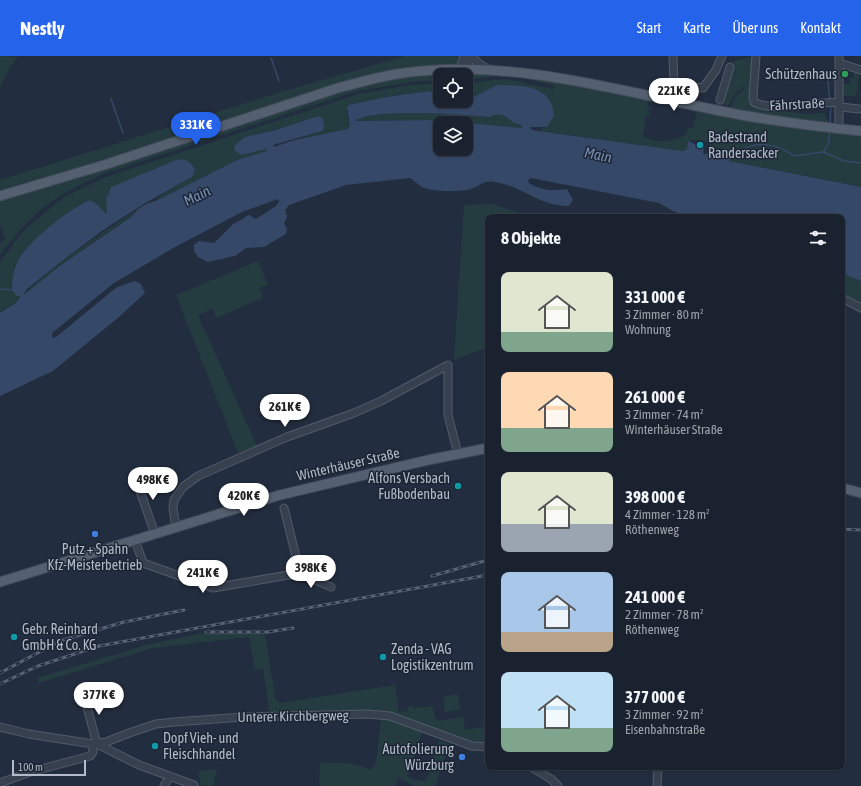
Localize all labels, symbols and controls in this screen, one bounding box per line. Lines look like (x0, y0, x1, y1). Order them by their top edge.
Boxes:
text: Nestly (20, 17, 65, 39)
text: Start (637, 20, 661, 36)
text: Karte (683, 20, 711, 36)
text: Über uns (733, 20, 778, 36)
text: Kontakt (800, 20, 841, 36)
place label: Schützenhaus (765, 66, 837, 82)
map controls (433, 68, 473, 156)
button: locate (433, 68, 473, 108)
marker: Schützenhaus (840, 69, 850, 79)
pin: 221K € (641, 78, 707, 112)
text: 221K € (658, 83, 690, 98)
street label: Fährstraße (769, 95, 825, 113)
pin: 331K € (163, 112, 229, 146)
button: layers (433, 116, 473, 156)
text: 331K € (180, 117, 212, 132)
place label: Badestrand Randersacker (708, 129, 779, 161)
marker: Badestrand Randersacker (695, 140, 705, 150)
water label: Main (583, 143, 613, 166)
water label: Main (181, 182, 213, 209)
icon: filters (807, 227, 829, 249)
text: 8 Objekte (501, 228, 561, 248)
text: 331 000 € (625, 287, 685, 307)
icon: home (533, 288, 581, 336)
text: 3 Zimmer · 80 m² (625, 307, 704, 322)
text: Wohnung (625, 322, 671, 337)
text: 261 000 € (625, 387, 685, 407)
icon: home (533, 388, 581, 436)
pin: 261K € (252, 394, 318, 428)
text: 261K € (269, 399, 301, 414)
text: 3 Zimmer · 74 m² (625, 407, 704, 422)
text: Winterhäuser Straße (625, 422, 723, 437)
street label: Winterhäuser Straße (295, 444, 401, 484)
pin: 498K € (120, 467, 186, 501)
place label: Alfons Versbach Fußbodenbau (368, 470, 450, 502)
text: 498K € (137, 472, 169, 487)
marker: Alfons Versbach Fußbodenbau (453, 481, 463, 491)
pin: 420K € (211, 483, 277, 517)
text: 398 000 € (625, 487, 685, 507)
text: 420K € (228, 488, 260, 503)
icon: home (533, 488, 581, 536)
text: 4 Zimmer · 128 m² (625, 507, 710, 522)
text: Röthenweg (625, 522, 679, 537)
marker: Putz + Spahn Kfz-Meisterbetrieb (90, 529, 100, 539)
place label: Putz + Spahn Kfz-Meisterbetrieb (48, 541, 143, 573)
pin: 398K € (278, 555, 344, 589)
pin: 241K € (170, 560, 236, 594)
text: 398K € (295, 560, 327, 575)
text: 241K € (187, 565, 219, 580)
text: 241 000 € (625, 587, 685, 607)
icon: home (533, 588, 581, 636)
text: 2 Zimmer · 78 m² (625, 607, 704, 622)
place label: Gebr. Reinhard GmbH & Co. KG (22, 621, 98, 653)
text: Röthenweg (625, 622, 679, 637)
marker: Gebr. Reinhard GmbH & Co. KG (9, 632, 19, 642)
place label: Zenda - VAG Logistikzentrum (391, 641, 474, 673)
marker: Zenda - VAG Logistikzentrum (378, 652, 388, 662)
pin: 377K € (66, 682, 132, 716)
text: 377K € (83, 687, 115, 702)
text: 377 000 € (625, 687, 685, 707)
icon: home (533, 688, 581, 736)
street label: Unterer Kirchbergweg (237, 707, 349, 725)
text: 3 Zimmer · 92 m² (625, 707, 704, 722)
text: Eisenbahnstraße (625, 722, 705, 737)
place label: Dopf Vieh- und Fleischhandel (163, 730, 239, 762)
marker: Dopf Vieh- und Fleischhandel (150, 741, 160, 751)
place label: Autofolierung Würzburg (382, 741, 454, 773)
marker: Autofolierung Würzburg (457, 752, 467, 762)
scale bar (12, 758, 86, 777)
text: 100 m (18, 761, 43, 773)

